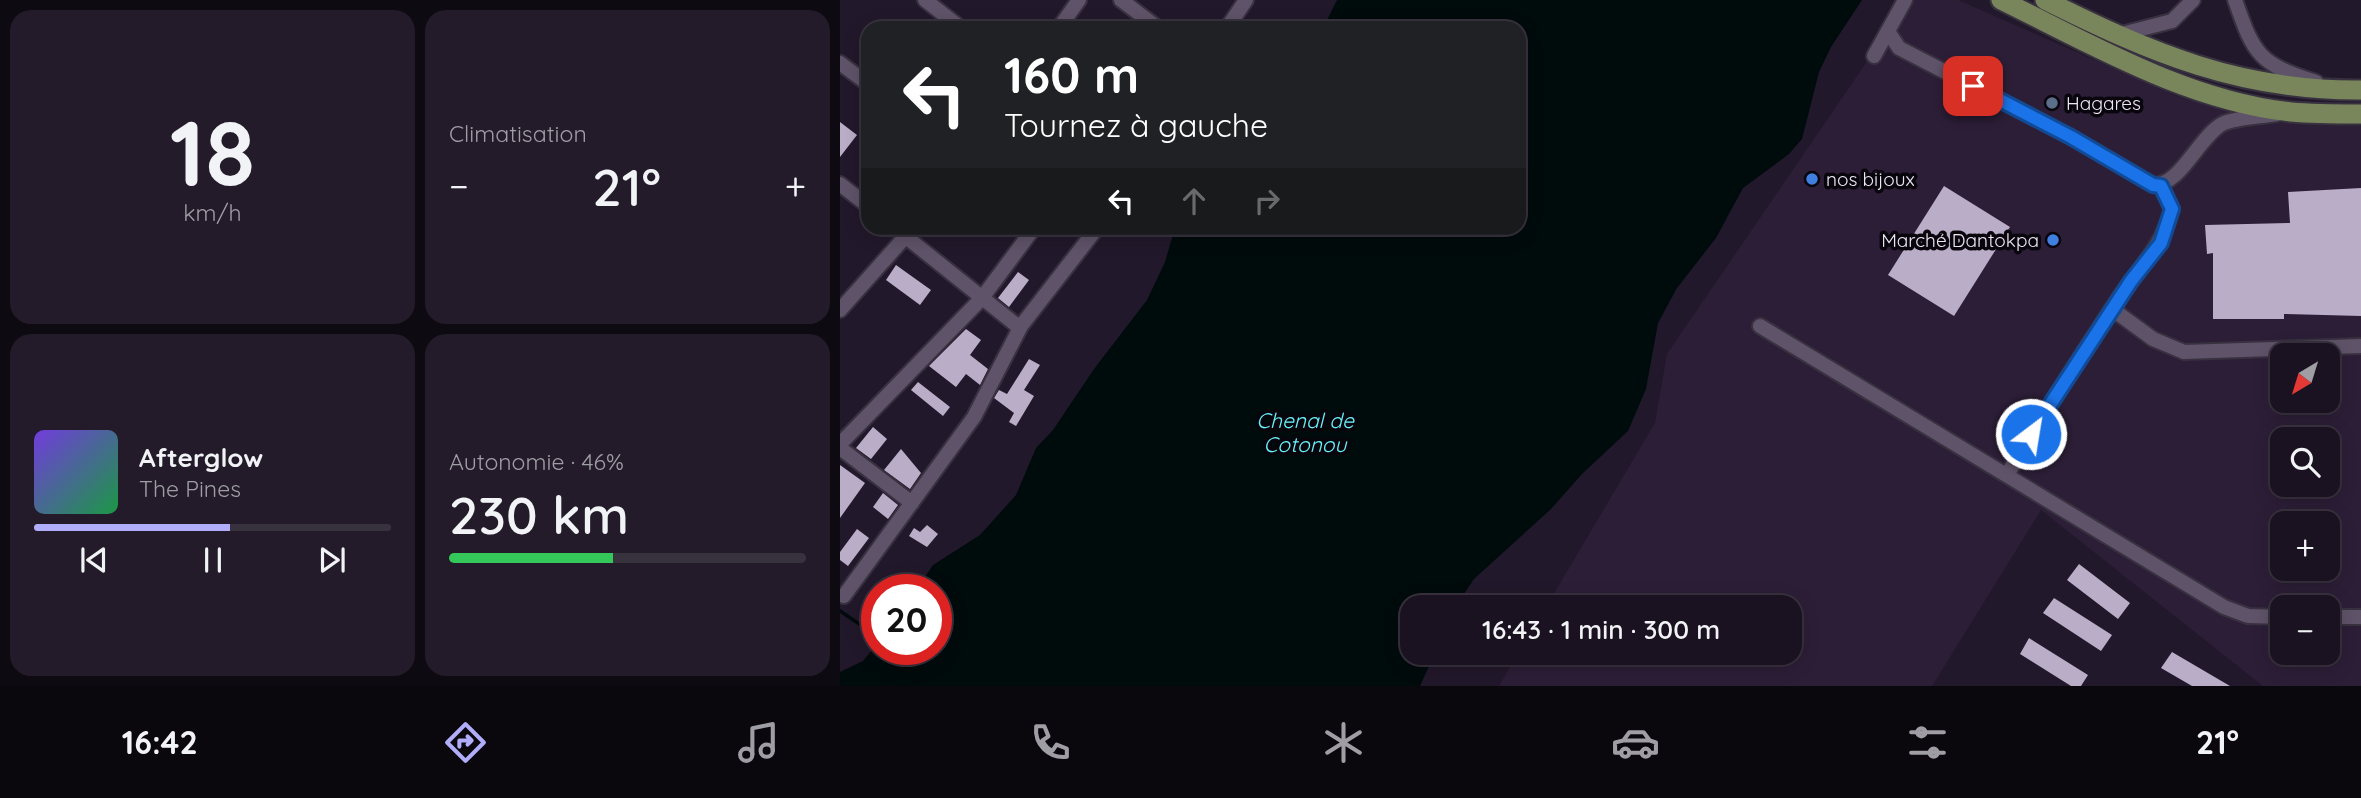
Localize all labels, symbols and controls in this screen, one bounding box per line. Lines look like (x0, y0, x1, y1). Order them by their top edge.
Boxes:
text: 160 m (1004, 44, 1139, 105)
icon: left (889, 49, 980, 140)
pin (1943, 56, 2003, 116)
icon: arrive (1954, 67, 1992, 105)
place label: Hagares (2066, 91, 2141, 115)
text: 18 (170, 95, 255, 209)
marker: Hagares (2044, 95, 2060, 111)
text: Tournez à gauche (1004, 105, 1268, 145)
text: Climatisation (449, 119, 587, 148)
text: 21° (592, 154, 661, 219)
text: − (449, 162, 469, 210)
text: + (785, 162, 806, 210)
place label: nos bijoux (1826, 167, 1915, 191)
marker: nos bijoux (1804, 171, 1820, 187)
icon: left (1102, 182, 1140, 220)
icon: ahead (1175, 182, 1213, 220)
icon: right (1248, 182, 1286, 220)
text: km/h (183, 198, 242, 227)
place label: Marché Dantokpa (1881, 228, 2039, 252)
marker: Marché Dantokpa (2045, 232, 2061, 248)
north arrow (2270, 343, 2340, 413)
map controls (2270, 343, 2340, 665)
position arrow (1994, 397, 2068, 471)
water label: Chenal de Cotonou (1256, 407, 1355, 457)
button: search (2270, 427, 2340, 497)
text: Afterglow (139, 441, 263, 474)
text: Autonomie · 46% (449, 447, 624, 476)
text: The Pines (139, 474, 241, 503)
text: 230 km (449, 482, 629, 547)
button: + (2270, 511, 2340, 581)
icon: previous (75, 541, 113, 579)
icon: pause (194, 541, 232, 579)
icon: next (313, 541, 351, 579)
speed limit sign: 20 (861, 574, 952, 665)
button: − (2270, 595, 2340, 665)
text: 16:43 · 1 min · 300 m (1482, 613, 1720, 646)
icon: directions (441, 718, 490, 767)
icon: music (734, 718, 783, 767)
icon: phone (1026, 718, 1075, 767)
icon: climate (1319, 718, 1368, 767)
icon: car (1611, 718, 1660, 767)
icon: filters (1903, 718, 1952, 767)
text: 16:42 (122, 722, 198, 762)
text: 21° (2196, 722, 2239, 762)

